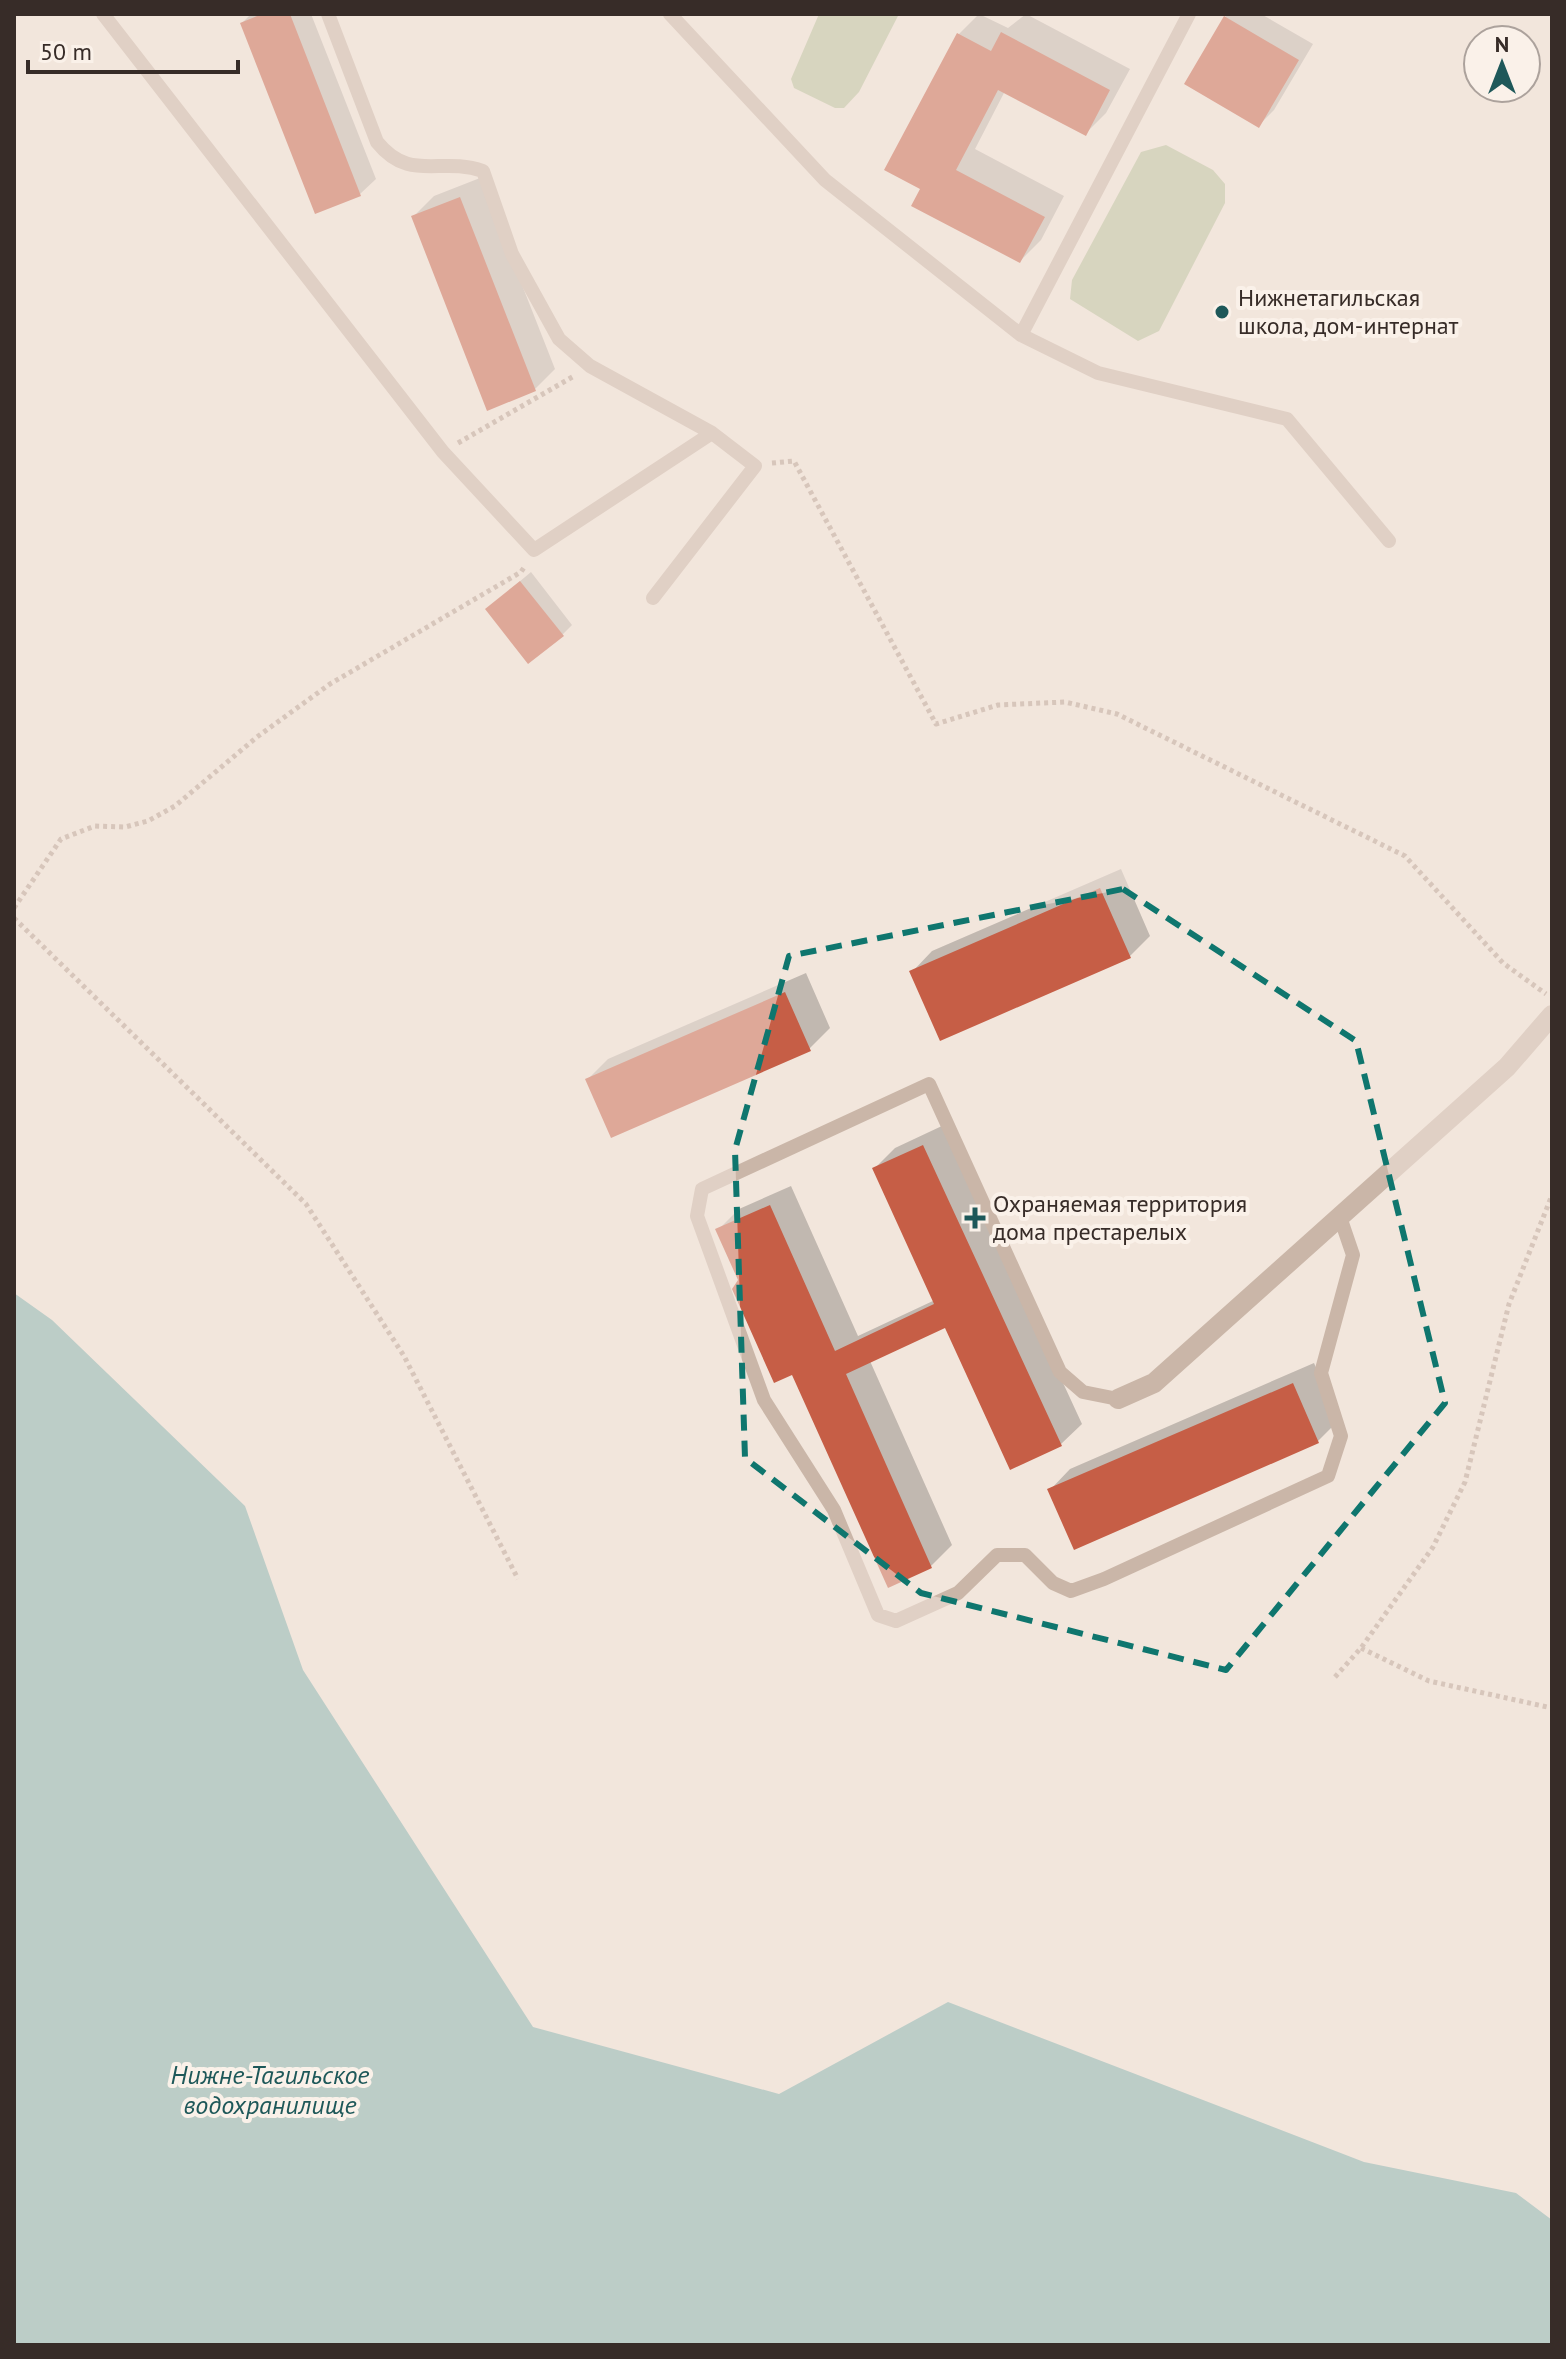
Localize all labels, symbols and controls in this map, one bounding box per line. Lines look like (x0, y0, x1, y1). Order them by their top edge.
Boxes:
scale bar (28, 24, 238, 74)
north arrow (1462, 24, 1542, 104)
text: N (1495, 30, 1509, 58)
text: 50 m (40, 36, 92, 67)
place label: Нижнетагильская школа, дом-интернат (1238, 282, 1459, 341)
marker: Нижнетагильская школа, дом-интернат (1213, 303, 1231, 321)
place label: Охраняемая территория дома престарелых (993, 1188, 1247, 1247)
marker: Охраняемая территория дома престарелых (964, 1207, 986, 1229)
water label: Нижне-Тагильское водохранилище (171, 2058, 369, 2121)

